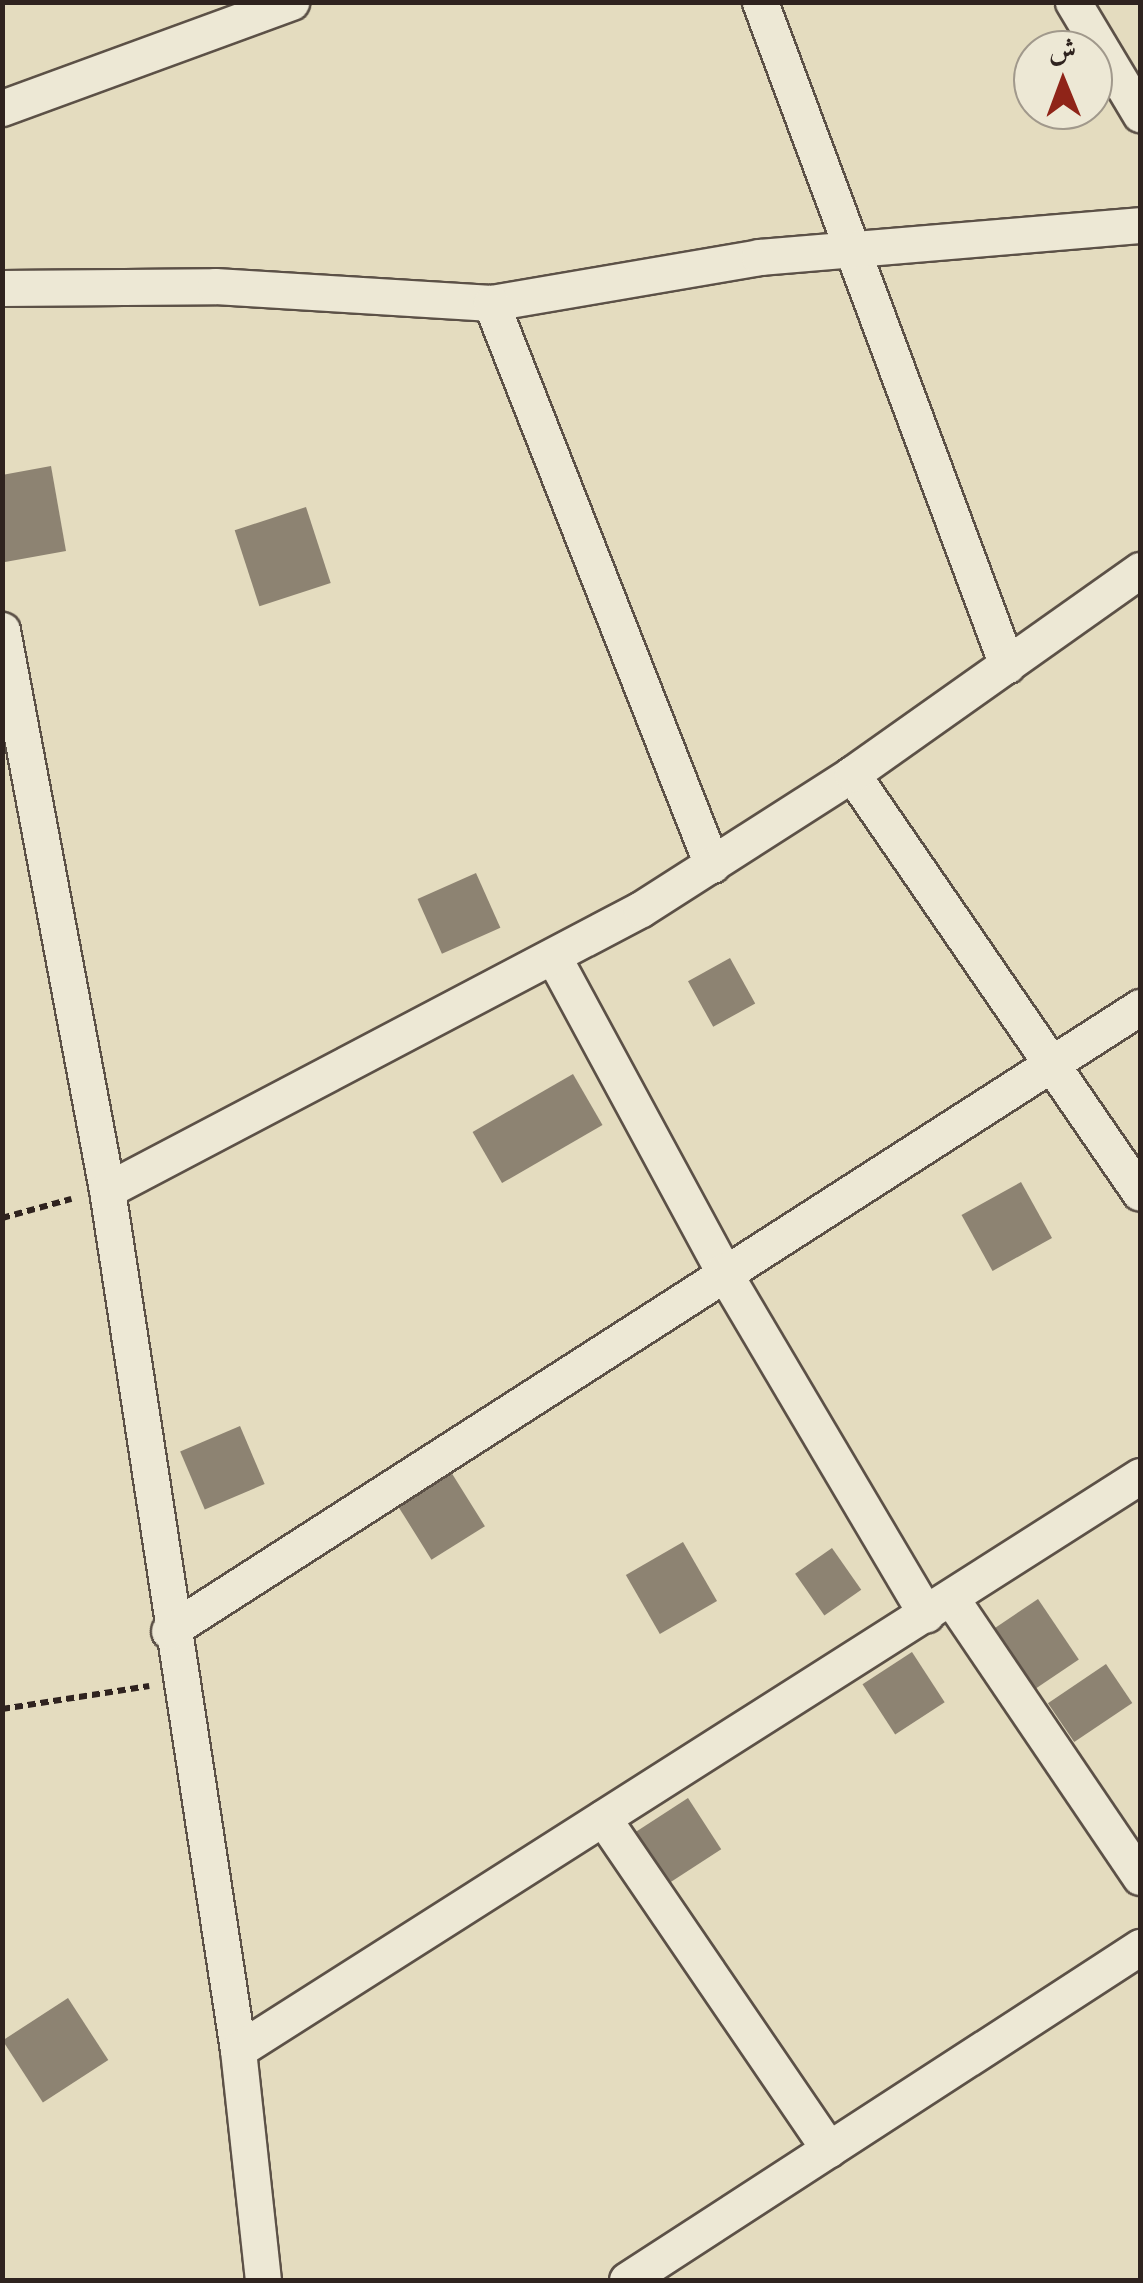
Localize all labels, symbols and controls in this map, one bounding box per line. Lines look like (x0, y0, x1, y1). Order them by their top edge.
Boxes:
north arrow (1013, 30, 1113, 130)
text: ش (1048, 32, 1077, 71)

